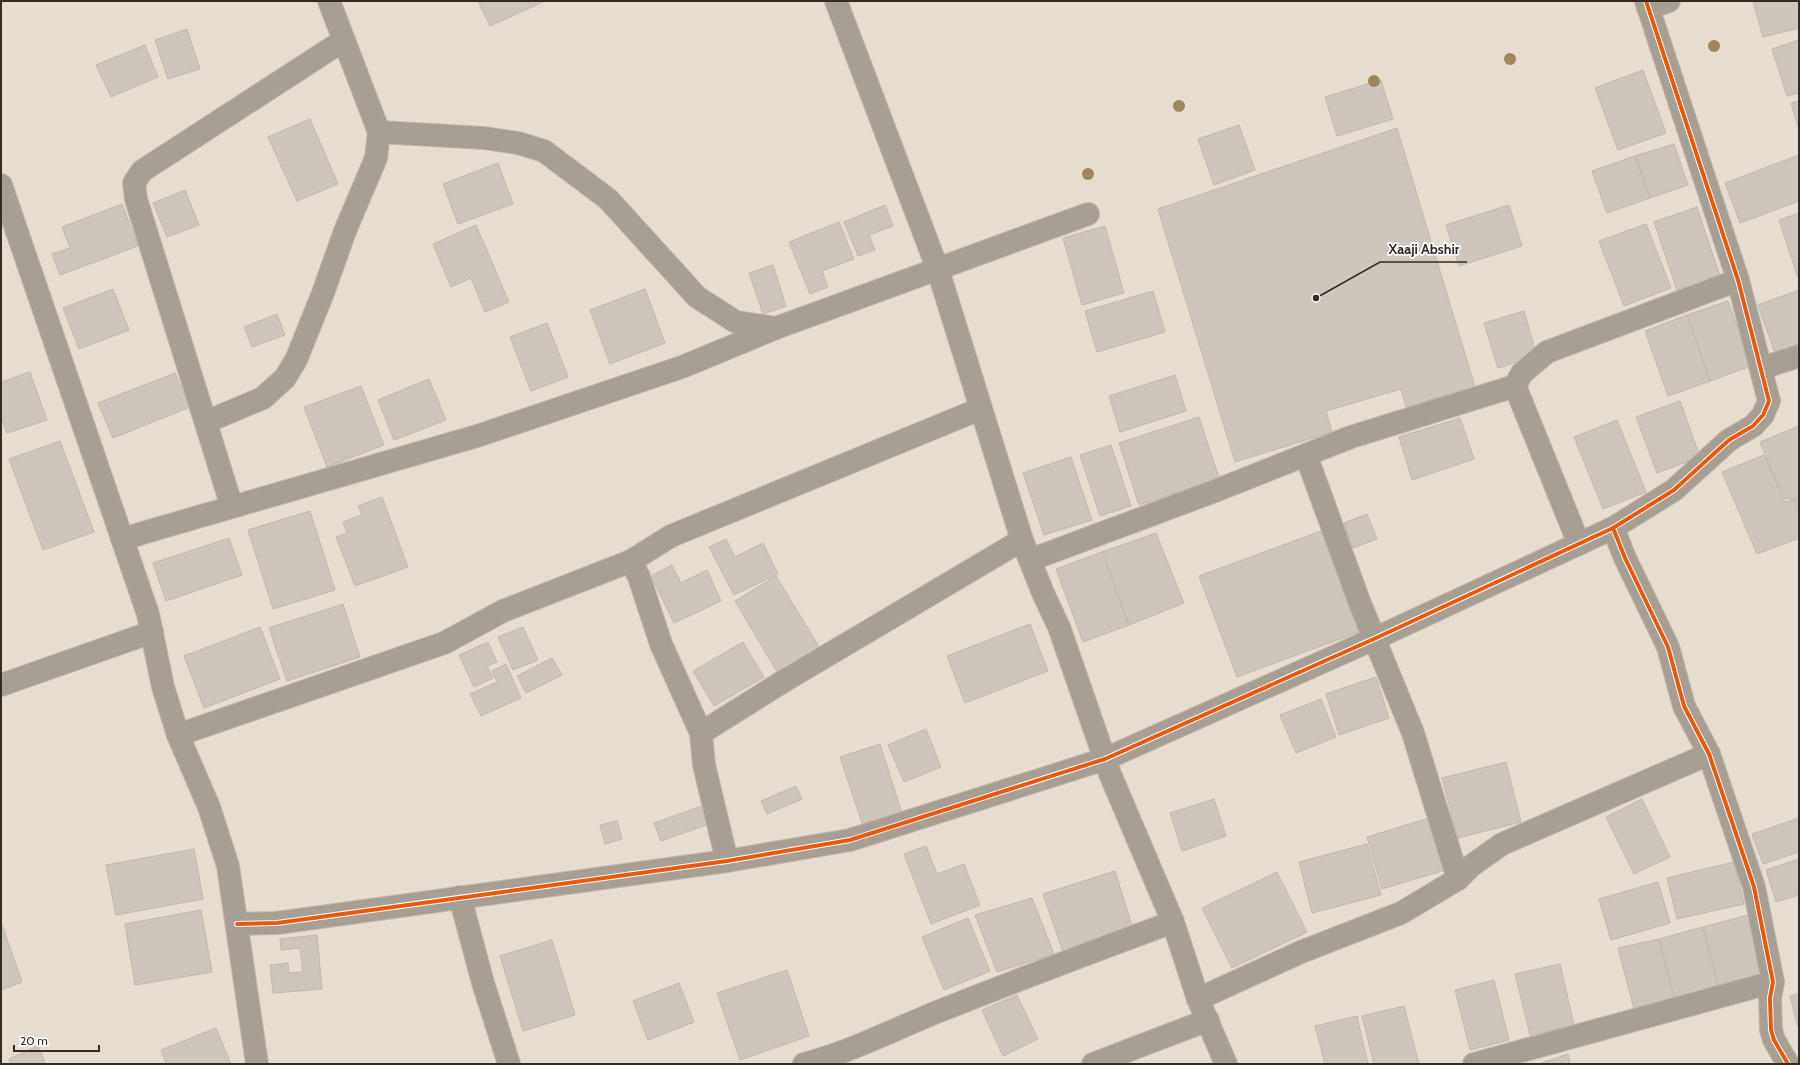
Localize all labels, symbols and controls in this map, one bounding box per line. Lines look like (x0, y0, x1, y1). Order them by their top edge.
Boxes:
callout: Xaaji Abshir (1380, 236, 1467, 262)
text: Xaaji Abshir (1388, 240, 1460, 258)
scale bar (14, 1027, 99, 1053)
text: 20 m (20, 1033, 48, 1048)

